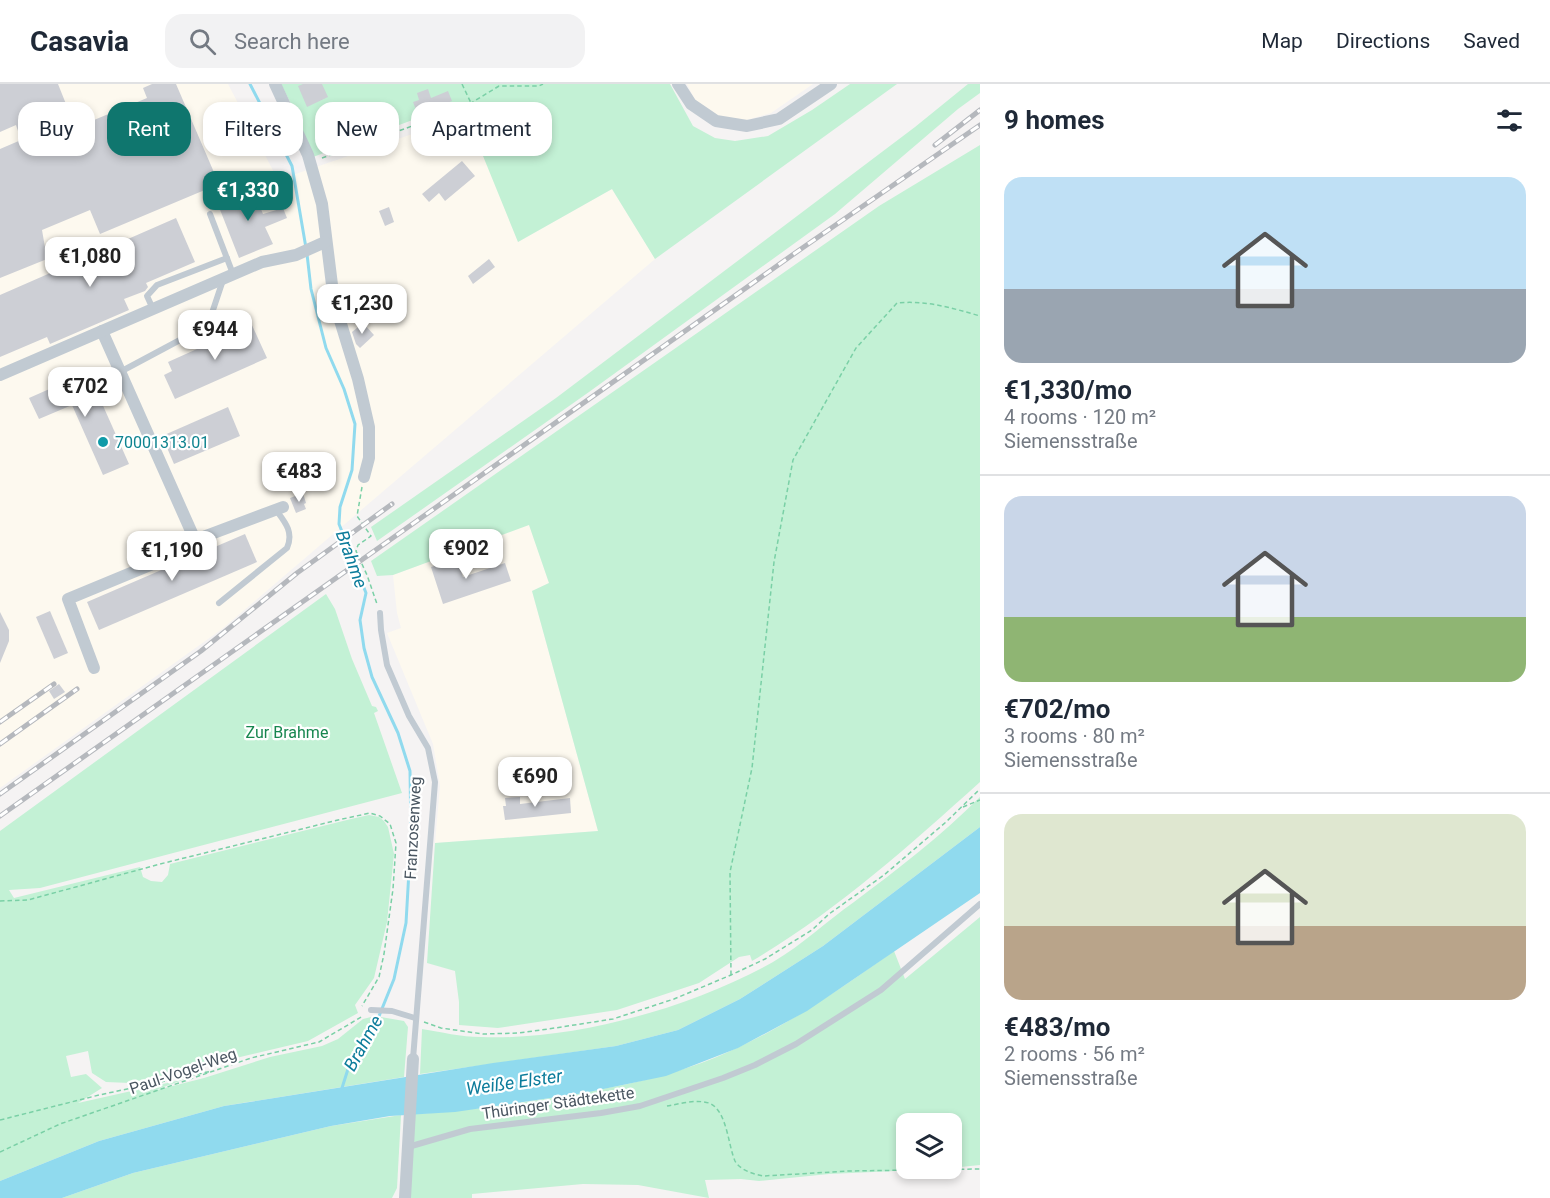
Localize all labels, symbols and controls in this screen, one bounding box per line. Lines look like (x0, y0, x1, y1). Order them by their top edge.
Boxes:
search box (165, 14, 585, 68)
text: Casavia (30, 25, 129, 58)
icon: search (186, 25, 219, 58)
text: Search here (234, 29, 350, 54)
text: Map (1261, 29, 1303, 53)
text: Directions (1336, 29, 1430, 53)
text: Saved (1463, 29, 1520, 53)
chip: Buy (18, 102, 95, 156)
chip: Rent (107, 102, 191, 156)
chip: Filters (203, 102, 303, 156)
chip: New (315, 102, 399, 156)
chip: Apartment (411, 102, 552, 156)
icon: filters (1493, 104, 1526, 137)
text: 9 homes (1004, 105, 1105, 135)
pin: €1,330 (199, 171, 297, 222)
text: €1,330 (217, 178, 279, 202)
icon: home (1211, 216, 1319, 324)
pin: €1,080 (41, 237, 139, 288)
text: €1,080 (59, 244, 121, 268)
pin: €1,230 (313, 284, 411, 335)
text: €1,230 (331, 291, 393, 315)
pin: €944 (179, 310, 251, 361)
text: €944 (192, 317, 238, 341)
pin: €702 (49, 367, 121, 418)
text: €702 (62, 374, 108, 398)
text: €1,330/mo (1004, 375, 1132, 405)
text: 4 rooms · 120 m² (1004, 405, 1156, 429)
text: Siemensstraße (1004, 429, 1138, 453)
place label: 70001313.01 (115, 433, 209, 452)
marker: 70001313.01 (96, 435, 110, 449)
pin: €483 (263, 452, 335, 503)
text: €483 (276, 459, 322, 483)
water label: Brahme (332, 527, 372, 591)
pin: €902 (430, 529, 502, 580)
pin: €1,190 (123, 531, 221, 582)
icon: home (1211, 535, 1319, 643)
text: €902 (443, 536, 489, 560)
text: €1,190 (141, 538, 203, 562)
text: €702/mo (1004, 694, 1111, 724)
park label: Zur Brahme (246, 723, 328, 742)
text: 3 rooms · 80 m² (1004, 724, 1145, 748)
text: Siemensstraße (1004, 748, 1138, 772)
pin: €690 (499, 757, 571, 808)
text: €690 (512, 764, 558, 788)
street label: Franzosenweg (401, 776, 425, 880)
icon: home (1211, 853, 1319, 961)
water label: Brahme (339, 1012, 387, 1074)
text: €483/mo (1004, 1012, 1111, 1042)
text: 2 rooms · 56 m² (1004, 1042, 1145, 1066)
street label: Paul-Vogel-Weg (127, 1044, 239, 1098)
water label: Weiße Elster (465, 1065, 564, 1099)
text: Siemensstraße (1004, 1066, 1138, 1090)
street label: Thüringer Städtekette (481, 1083, 635, 1123)
map controls (896, 1113, 962, 1179)
button: layers (896, 1113, 962, 1179)

